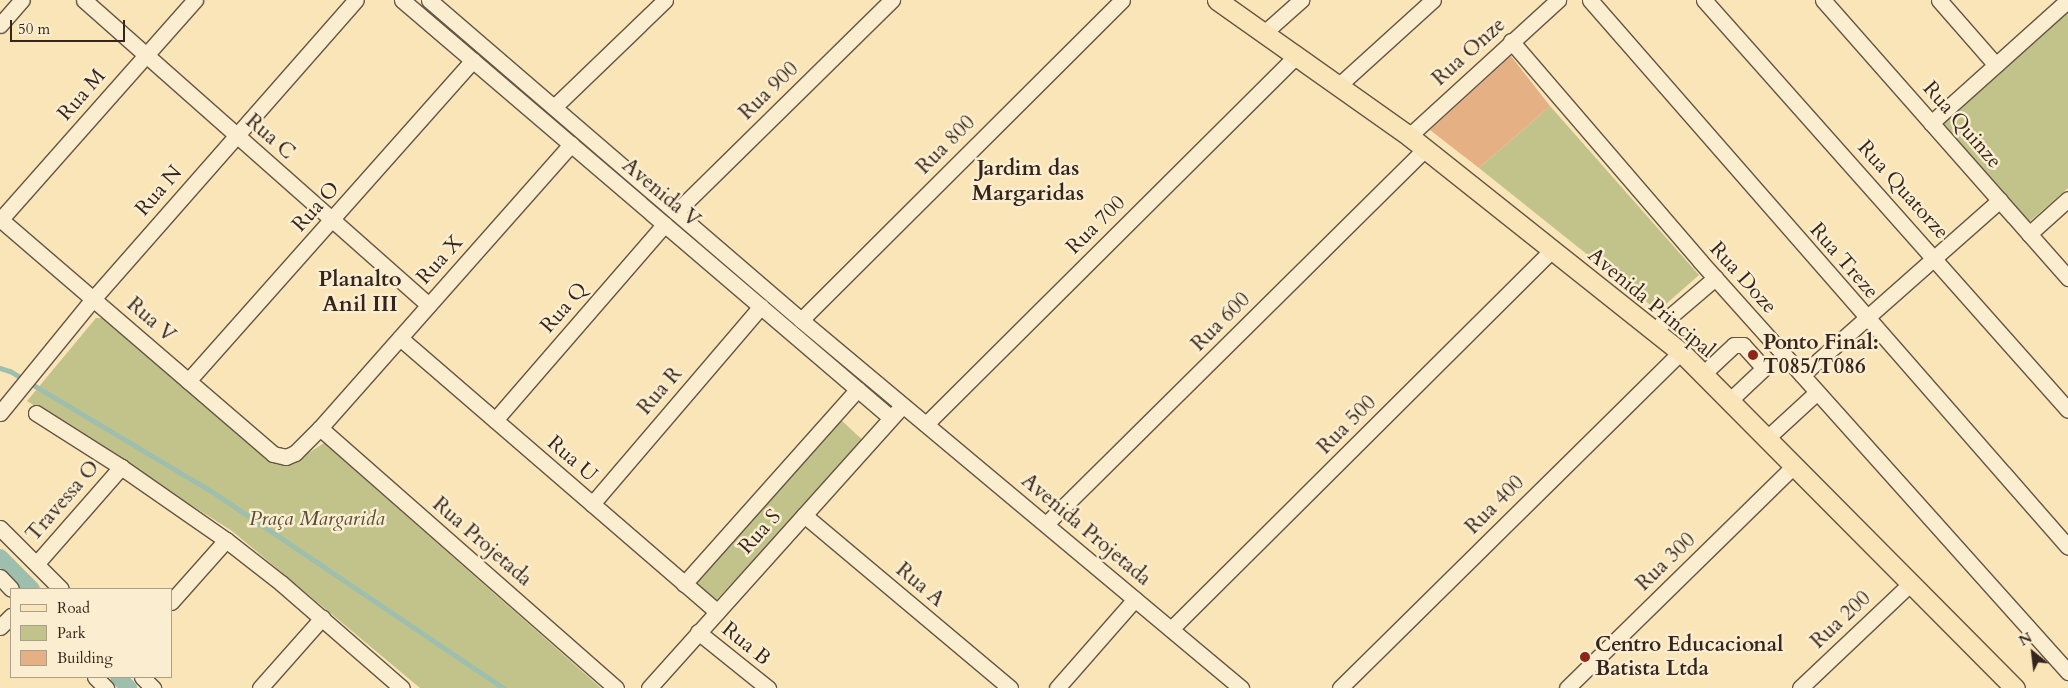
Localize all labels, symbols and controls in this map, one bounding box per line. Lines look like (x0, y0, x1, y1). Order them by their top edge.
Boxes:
scale bar (12, 10, 128, 42)
street label: Rua Onze (1427, 13, 1511, 91)
text: 50 m (18, 19, 50, 39)
street label: Rua 900 (734, 57, 804, 125)
street label: Rua M (53, 64, 111, 126)
street label: Rua Quinze (1917, 76, 2007, 174)
street label: Rua C (240, 109, 300, 165)
street label: Rua 800 (911, 110, 981, 180)
street label: Rua Quatorze (1852, 135, 1954, 245)
street label: Avenida V (617, 153, 705, 233)
district label: Jardim das Margaridas (972, 155, 1084, 206)
street label: Rua N (130, 161, 188, 221)
street label: Rua O (287, 177, 345, 237)
street label: Rua 700 (1061, 190, 1131, 260)
street label: Rua Treze (1804, 218, 1884, 304)
street label: Rua X (411, 230, 469, 290)
street label: Rua Doze (1704, 237, 1782, 319)
street label: Avenida Principal (1582, 243, 1720, 363)
district label: Planalto Anil III (318, 266, 402, 318)
street label: Rua Q (535, 278, 593, 338)
street label: Rua 600 (1186, 287, 1256, 357)
street label: Rua V (122, 292, 180, 348)
place label: Ponto Final: T085/T086 (1763, 330, 1879, 380)
marker: Ponto Final: T085/T086 (1747, 349, 1759, 361)
street label: Rua R (632, 362, 688, 420)
street label: Rua 500 (1312, 390, 1382, 460)
street label: Rua U (542, 430, 602, 488)
street label: Travessa O (21, 455, 105, 547)
street label: Avenida Projetada (1016, 468, 1156, 592)
street label: Rua 400 (1460, 470, 1530, 540)
street label: Rua Projetada (427, 492, 537, 592)
street label: Rua S (733, 505, 787, 559)
park label: Praça Margarida (249, 506, 385, 532)
street label: Rua 300 (1631, 528, 1701, 596)
street label: Rua A (891, 557, 949, 613)
street label: Rua 200 (1806, 586, 1876, 654)
legend (10, 588, 172, 678)
text: Road (57, 598, 90, 618)
street label: Rua B (717, 617, 775, 671)
text: Park (57, 623, 86, 643)
north arrow (2008, 628, 2058, 678)
text: N (2016, 628, 2035, 651)
place label: Centro Educacional Batista Ltda (1595, 632, 1783, 682)
text: Building (57, 648, 113, 668)
marker: Centro Educacional Batista Ltda (1579, 651, 1591, 663)

